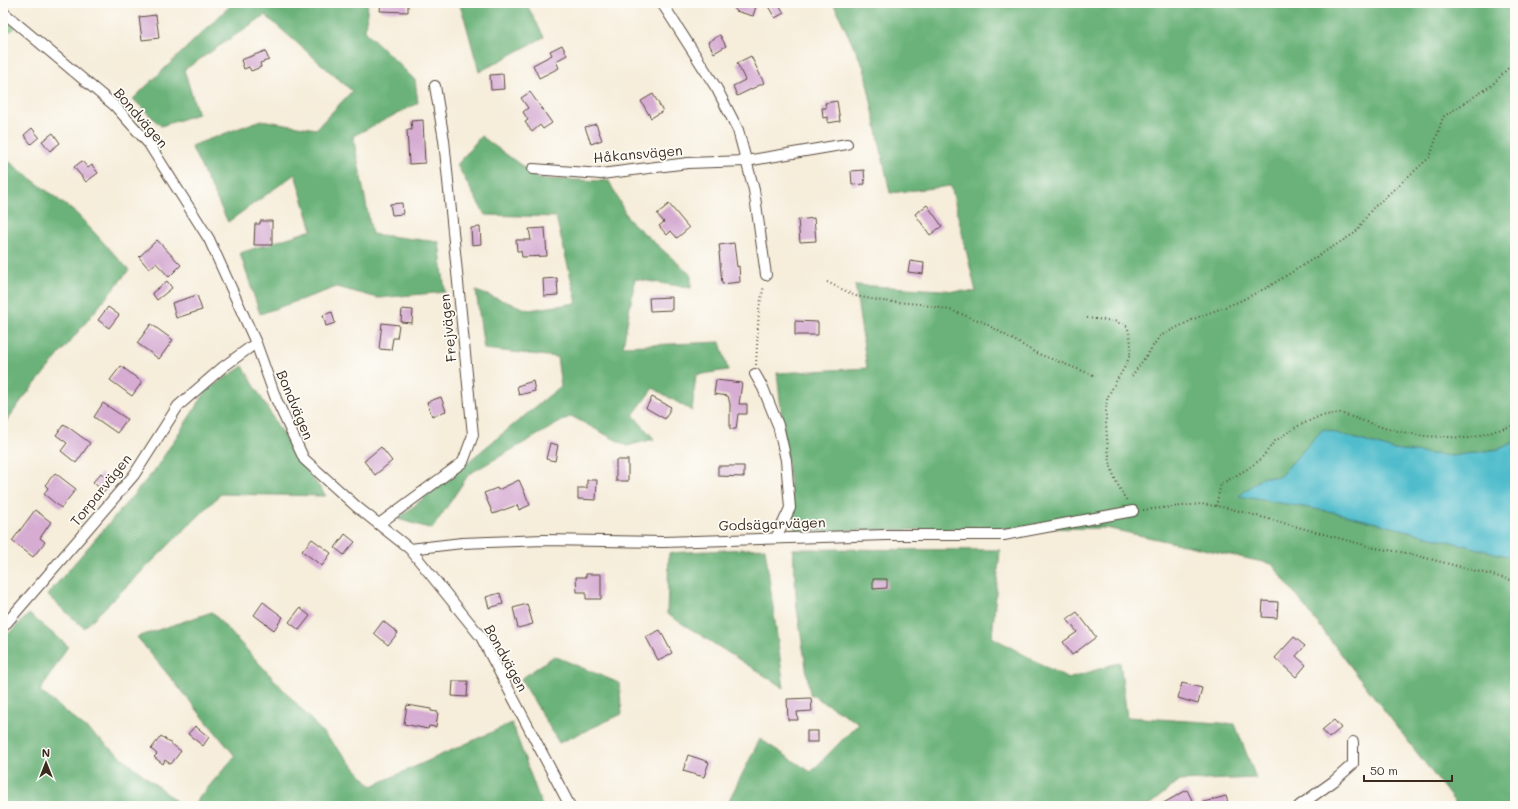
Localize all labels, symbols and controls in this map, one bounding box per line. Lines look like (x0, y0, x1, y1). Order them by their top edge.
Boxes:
street label: Bondvägen (110, 84, 173, 152)
street label: Håkansvägen (593, 140, 683, 167)
street label: Frejvägen (434, 293, 461, 363)
street label: Bondvägen (272, 367, 319, 442)
street label: Torparvägen (66, 450, 136, 530)
street label: Godsägarvägen (718, 512, 826, 535)
street label: Bondvägen (480, 621, 533, 695)
north arrow (26, 743, 66, 783)
text: N (42, 745, 50, 760)
scale bar (1364, 757, 1452, 783)
text: 50 m (1370, 762, 1398, 778)

